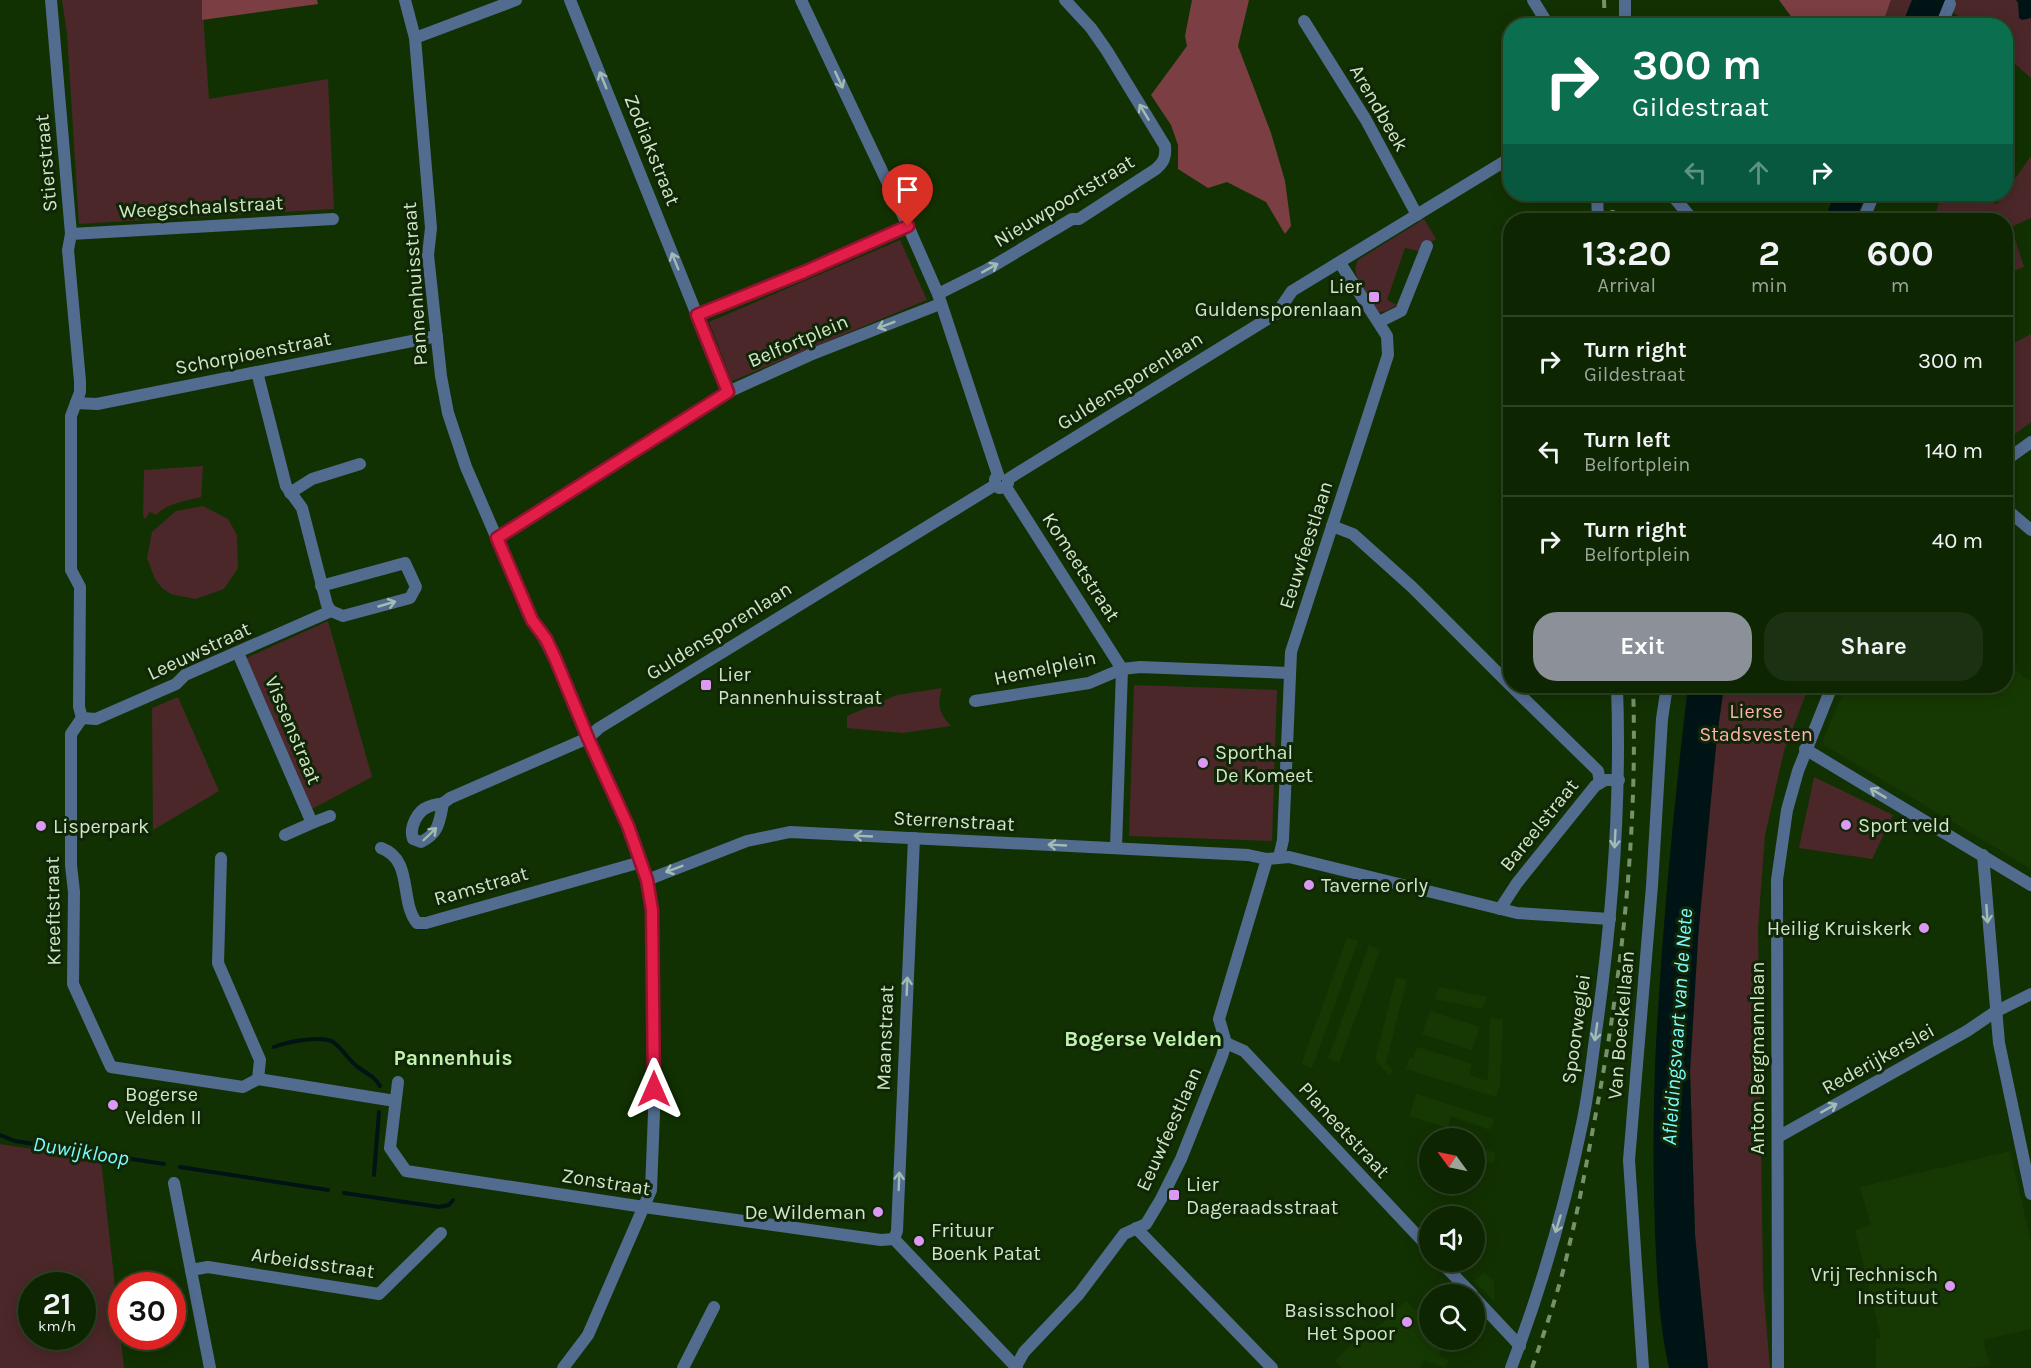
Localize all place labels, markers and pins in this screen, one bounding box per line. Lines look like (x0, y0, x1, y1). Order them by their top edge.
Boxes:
pin (882, 164, 933, 226)
place label: Lier Guldensporenlaan (1195, 275, 1363, 321)
marker: Lier Guldensporenlaan (1367, 290, 1381, 304)
place label: Lier Pannenhuisstraat (718, 663, 882, 709)
marker: Lier Pannenhuisstraat (699, 678, 713, 692)
place label: Sporthal De Komeet (1215, 741, 1314, 787)
marker: Sporthal De Komeet (1196, 756, 1210, 770)
place label: Sport veld (1858, 814, 1950, 837)
place label: Lisperpark (53, 815, 149, 838)
marker: Sport veld (1839, 818, 1853, 832)
marker: Lisperpark (34, 819, 48, 833)
place label: Taverne orly (1321, 874, 1428, 897)
marker: Taverne orly (1302, 878, 1316, 892)
place label: Heilig Kruiskerk (1767, 917, 1912, 940)
marker: Heilig Kruiskerk (1917, 921, 1931, 935)
place label: Bogerse Velden II (125, 1083, 202, 1129)
marker: Bogerse Velden II (106, 1098, 120, 1112)
place label: Lier Dageraadsstraat (1186, 1173, 1339, 1219)
marker: Lier Dageraadsstraat (1167, 1188, 1181, 1202)
place label: De Wildeman (744, 1201, 866, 1224)
marker: De Wildeman (871, 1205, 885, 1219)
place label: Frituur Boenk Patat (931, 1219, 1041, 1265)
marker: Frituur Boenk Patat (912, 1234, 926, 1248)
place label: Vrij Technisch Instituut (1811, 1263, 1938, 1309)
marker: Vrij Technisch Instituut (1943, 1279, 1957, 1293)
place label: Basisschool Het Spoor (1284, 1299, 1396, 1345)
marker: Basisschool Het Spoor (1400, 1315, 1414, 1329)

